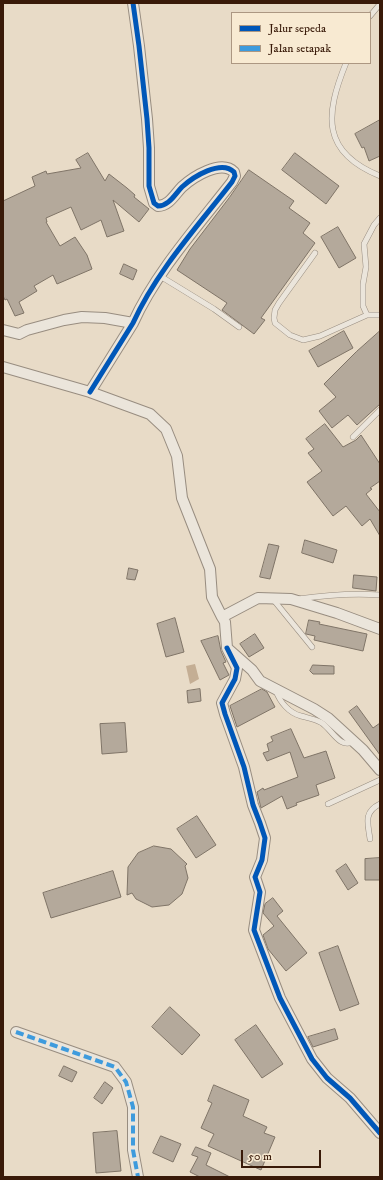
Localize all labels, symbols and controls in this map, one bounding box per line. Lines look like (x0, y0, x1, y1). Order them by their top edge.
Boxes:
legend (231, 12, 371, 64)
text: Jalur sepeda (269, 21, 326, 36)
text: Jalan setapak (269, 41, 331, 56)
scale bar (243, 1142, 323, 1168)
text: 50 m (248, 1149, 272, 1164)

